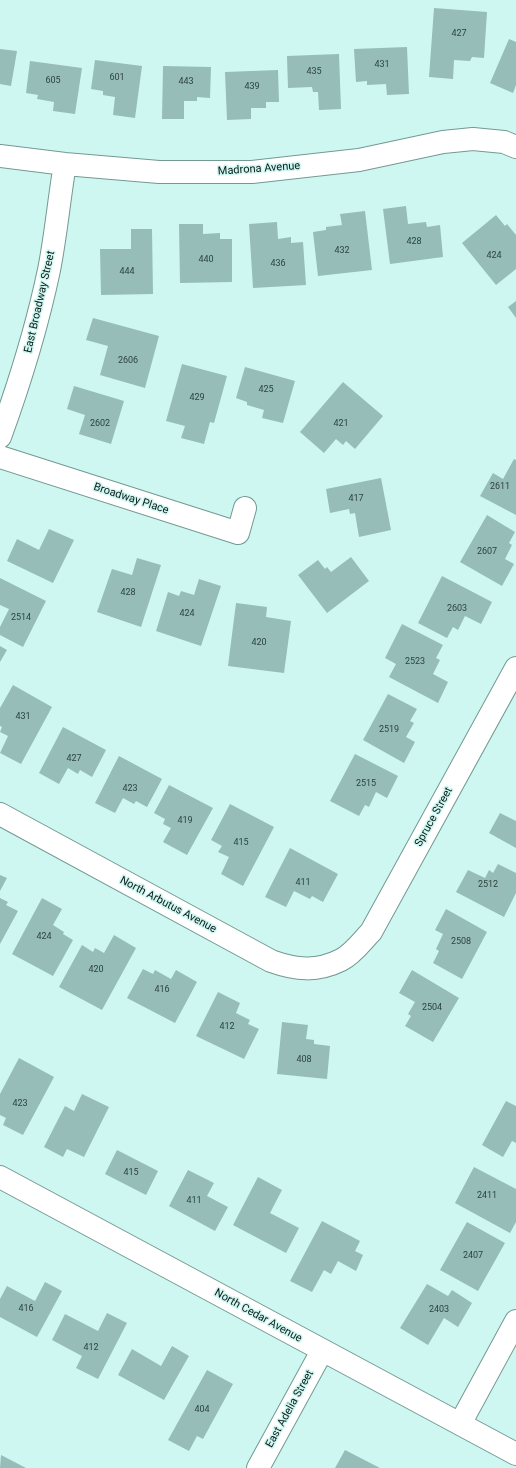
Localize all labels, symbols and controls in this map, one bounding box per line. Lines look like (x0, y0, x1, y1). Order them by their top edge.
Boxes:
house number: 427 (451, 29, 467, 39)
house number: 431 (374, 60, 390, 70)
house number: 435 (306, 67, 322, 77)
house number: 601 (109, 73, 125, 83)
house number: 605 (45, 76, 61, 86)
house number: 443 (178, 77, 194, 87)
house number: 439 (244, 82, 260, 92)
street label: Madrona Avenue (217, 160, 301, 178)
house number: 428 (406, 237, 422, 247)
house number: 432 (334, 246, 350, 256)
street label: East Broadway Street (22, 250, 58, 354)
house number: 424 (486, 251, 502, 261)
house number: 440 (198, 255, 214, 265)
house number: 436 (270, 259, 286, 269)
house number: 444 (119, 267, 135, 277)
house number: 2606 (118, 356, 138, 366)
house number: 425 (258, 385, 274, 395)
house number: 429 (189, 393, 205, 403)
house number: 2602 (90, 419, 110, 429)
house number: 421 (333, 419, 349, 429)
street label: Broadway Place (92, 481, 170, 517)
house number: 2611 (490, 482, 510, 492)
house number: 417 (348, 494, 364, 504)
house number: 2607 (477, 547, 497, 557)
house number: 428 (120, 588, 136, 598)
house number: 2603 (447, 604, 467, 614)
house number: 424 (179, 609, 195, 619)
house number: 2514 (11, 613, 31, 623)
house number: 420 (251, 638, 267, 648)
house number: 2523 (405, 657, 425, 667)
house number: 431 (15, 712, 31, 722)
house number: 2519 (379, 725, 399, 735)
house number: 427 (66, 754, 82, 764)
house number: 2515 (356, 779, 376, 789)
house number: 423 (122, 784, 138, 794)
street label: Spruce Street (412, 785, 456, 849)
house number: 419 (177, 816, 193, 826)
house number: 415 (233, 838, 249, 848)
street label: North Arbutus Avenue (117, 874, 219, 936)
house number: 411 (295, 878, 311, 888)
house number: 2512 (478, 880, 498, 890)
house number: 424 (36, 932, 52, 942)
house number: 2508 (451, 937, 471, 947)
house number: 420 (88, 965, 104, 975)
house number: 416 (154, 985, 170, 995)
house number: 2504 (422, 1003, 442, 1013)
house number: 412 (219, 1022, 235, 1032)
house number: 408 (296, 1055, 312, 1065)
house number: 423 (12, 1099, 28, 1109)
house number: 415 (123, 1168, 139, 1178)
house number: 2411 (477, 1191, 497, 1201)
house number: 411 (186, 1196, 202, 1206)
house number: 2407 (463, 1251, 483, 1261)
street label: North Cedar Avenue (212, 1286, 304, 1346)
house number: 416 (18, 1304, 34, 1314)
house number: 2403 (429, 1305, 449, 1315)
house number: 412 (83, 1343, 99, 1353)
street label: East Adelia Street (263, 1368, 317, 1450)
house number: 404 (194, 1405, 210, 1415)

